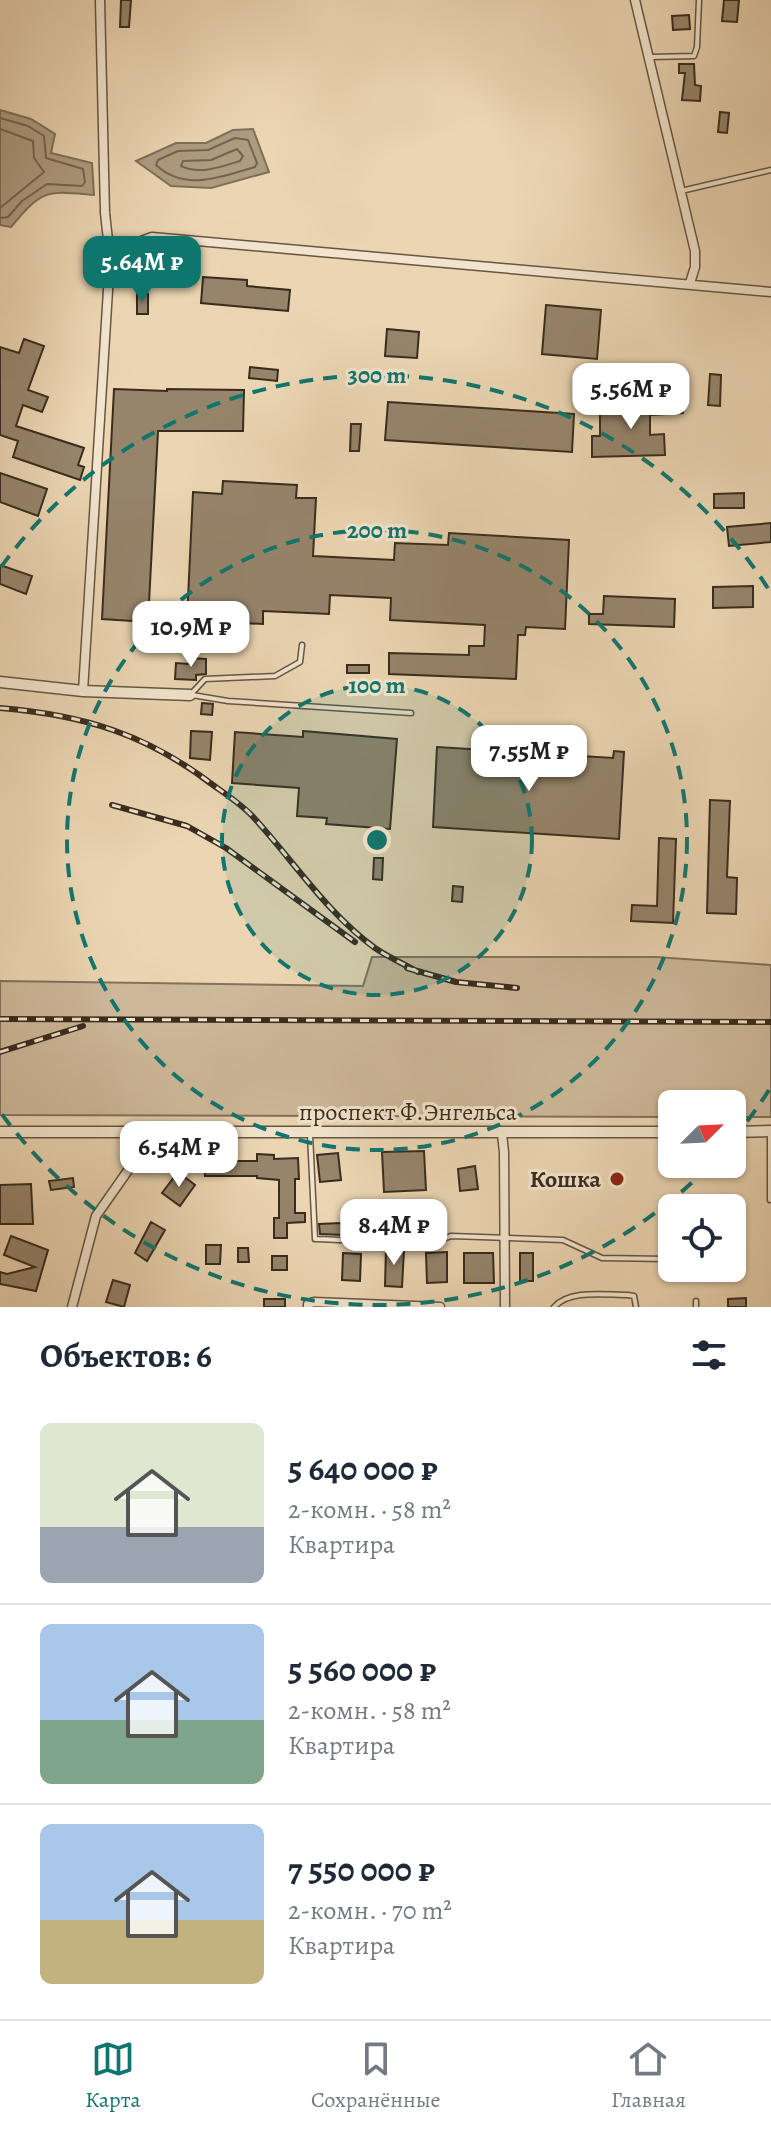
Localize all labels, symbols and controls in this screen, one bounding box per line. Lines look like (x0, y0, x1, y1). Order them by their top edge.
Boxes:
pin: 5.64M ₽ (68, 236, 216, 304)
text: 5.64M ₽ (101, 244, 183, 279)
text: 300 m (348, 359, 406, 391)
pin: 5.56M ₽ (557, 363, 705, 431)
text: 5.56M ₽ (590, 371, 672, 406)
text: 200 m (347, 514, 407, 546)
pin: 10.9M ₽ (117, 601, 265, 669)
text: 10.9M ₽ (150, 609, 232, 644)
text: 100 m (348, 669, 406, 701)
pin: 7.55M ₽ (455, 725, 603, 793)
text: 7.55M ₽ (489, 733, 569, 768)
centre of rings (363, 826, 391, 854)
north arrow (658, 1090, 746, 1178)
map controls (658, 1090, 746, 1282)
street label: проспект Ф.Энгельса (299, 1096, 517, 1128)
pin: 6.54M ₽ (105, 1121, 253, 1189)
text: 6.54M ₽ (138, 1129, 220, 1164)
place label: Кошка (530, 1163, 602, 1195)
marker: Кошка (608, 1170, 626, 1188)
button: locate (658, 1194, 746, 1282)
pin: 8.4M ₽ (329, 1199, 459, 1267)
text: 8.4M ₽ (358, 1207, 430, 1242)
text: Объектов: 6 (40, 1332, 212, 1379)
icon: filters (687, 1333, 731, 1377)
text: 5 640 000 ₽ (288, 1445, 438, 1492)
icon: home (104, 1455, 200, 1551)
text: 2-комн. · 58 m² (288, 1492, 451, 1527)
text: Квартира (288, 1527, 395, 1562)
text: 5 560 000 ₽ (288, 1646, 436, 1693)
icon: home (104, 1656, 200, 1752)
text: 2-комн. · 58 m² (288, 1693, 451, 1728)
text: Квартира (288, 1728, 395, 1763)
text: 7 550 000 ₽ (288, 1846, 435, 1893)
icon: home (104, 1856, 200, 1952)
text: 2-комн. · 70 m² (288, 1893, 452, 1928)
text: Квартира (288, 1928, 395, 1963)
tab: Карта (85, 2037, 141, 2115)
tab: Сохранённые (311, 2037, 441, 2115)
tab: Главная (611, 2037, 686, 2115)

